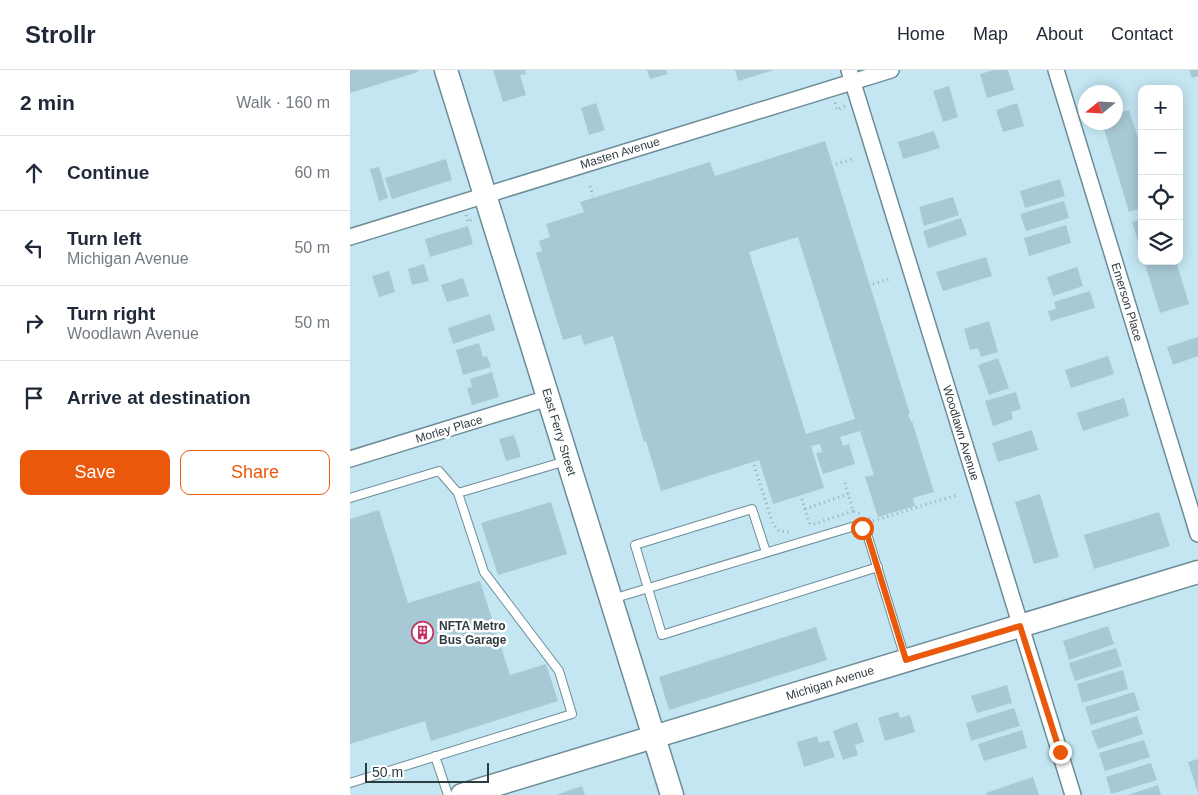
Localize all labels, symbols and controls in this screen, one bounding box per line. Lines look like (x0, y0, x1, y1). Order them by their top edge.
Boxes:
text: Strollr (25, 21, 96, 48)
text: Home (897, 24, 945, 44)
text: Map (973, 24, 1008, 44)
text: About (1036, 24, 1083, 44)
text: Contact (1111, 24, 1173, 44)
north arrow (1078, 85, 1123, 130)
map controls (1138, 85, 1183, 265)
button: + (1138, 85, 1183, 130)
text: 2 min (20, 91, 75, 114)
text: Walk · 160 m (236, 94, 330, 111)
button: − (1138, 130, 1183, 175)
street label: Masten Avenue (578, 134, 662, 172)
icon: ahead (20, 159, 48, 187)
text: Continue (67, 162, 149, 183)
text: 60 m (294, 164, 330, 181)
button: locate (1138, 175, 1183, 220)
button: layers (1138, 220, 1183, 265)
text: Turn left (67, 228, 142, 249)
icon: left (20, 234, 48, 262)
text: 50 m (294, 239, 330, 256)
text: Michigan Avenue (67, 250, 189, 267)
street label: Emerson Place (1108, 261, 1146, 343)
text: Turn right (67, 303, 155, 324)
icon: right (20, 309, 48, 337)
text: 50 m (294, 314, 330, 331)
text: Woodlawn Avenue (67, 325, 199, 342)
icon: arrive (20, 384, 48, 412)
street label: Woodlawn Avenue (940, 384, 982, 483)
text: Arrive at destination (67, 387, 251, 408)
street label: East Ferry Street (539, 387, 579, 478)
street label: Morley Place (414, 412, 485, 446)
button: Save (20, 450, 170, 495)
button: Share (180, 450, 330, 495)
route start (851, 517, 874, 540)
place label: NFTA Metro Bus Garage (439, 619, 507, 647)
building icon: NFTA Metro Bus Garage (411, 621, 435, 645)
street label: Michigan Avenue (784, 663, 876, 703)
route end (1049, 741, 1072, 764)
scale bar (365, 760, 489, 783)
text: 50 m (372, 764, 403, 780)

